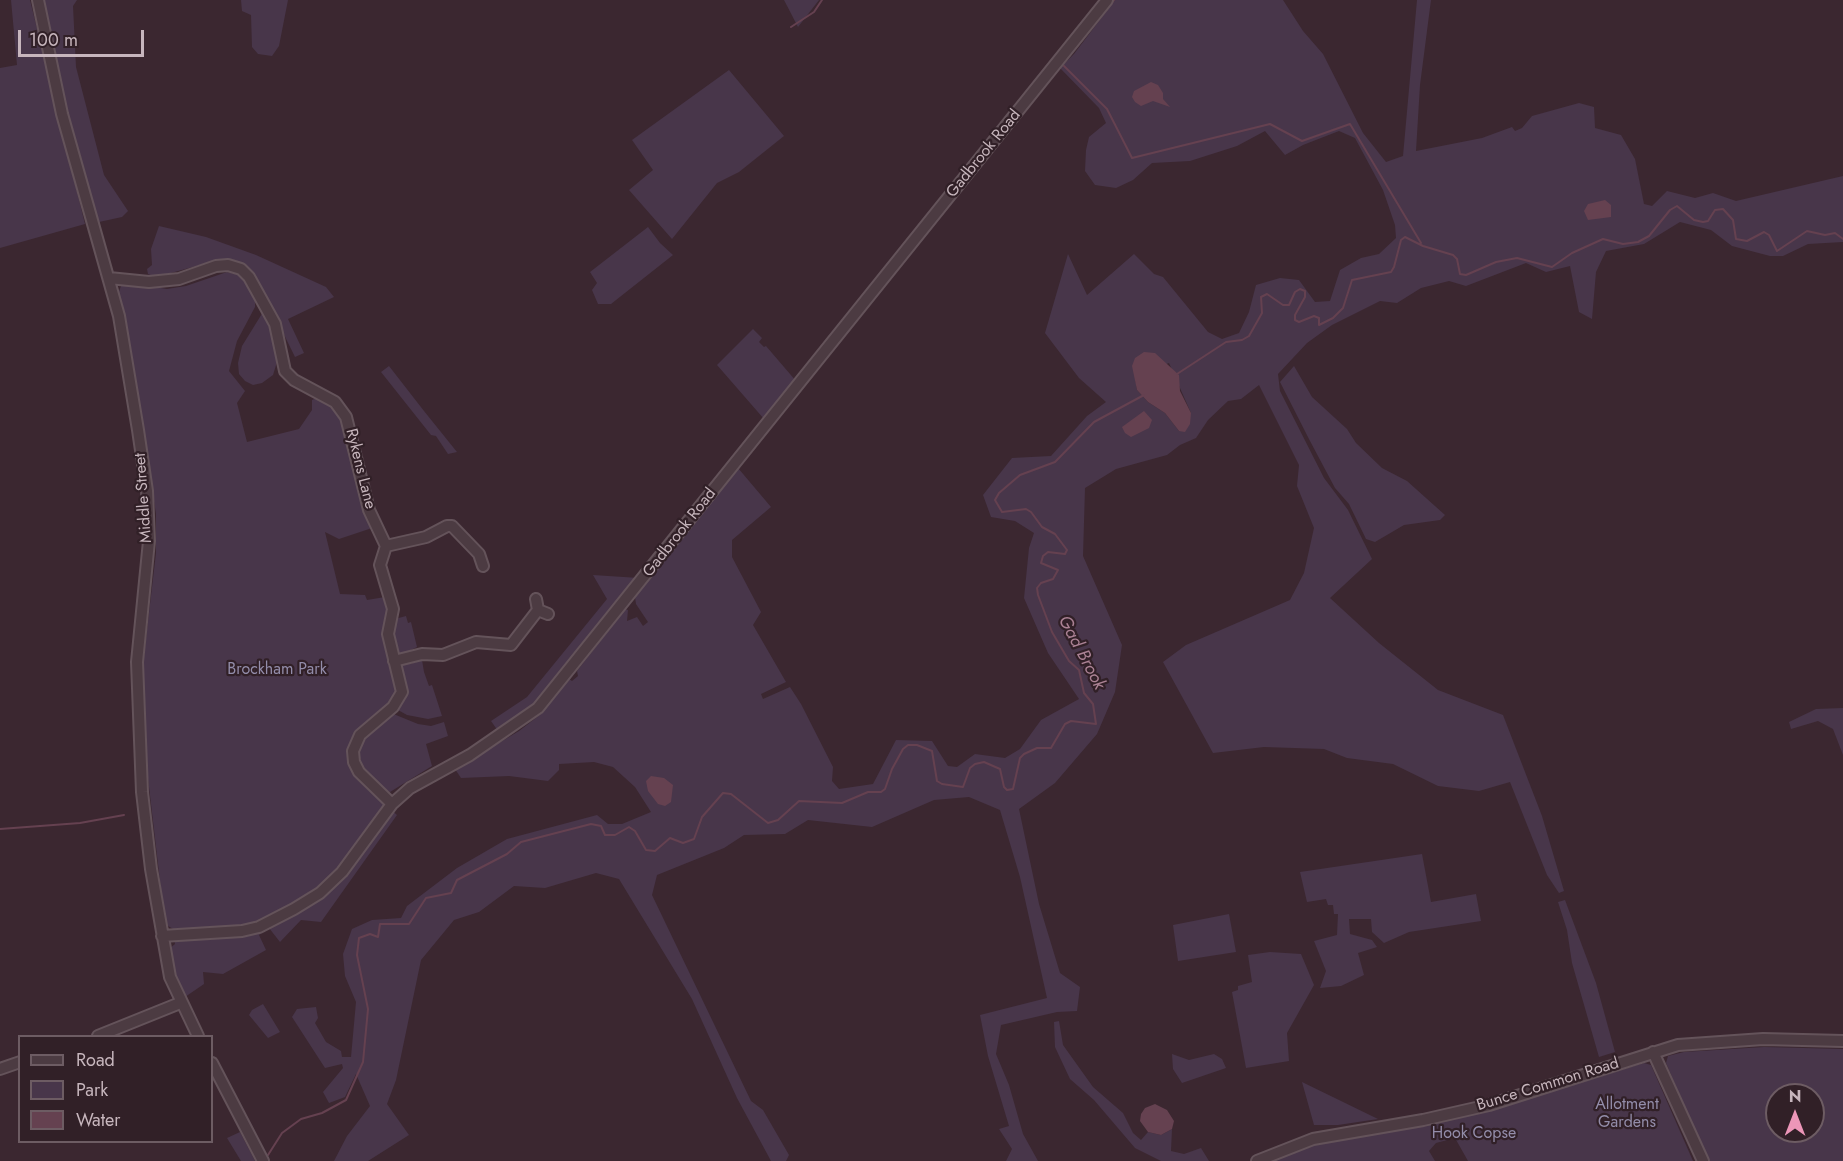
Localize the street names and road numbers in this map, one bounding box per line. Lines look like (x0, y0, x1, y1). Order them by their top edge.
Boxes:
street label: Gadbrook Road (943, 106, 1025, 202)
street label: Rykens Lane (341, 427, 379, 511)
street label: Middle Street (131, 452, 157, 544)
street label: Gadbrook Road (639, 485, 721, 581)
street label: Bunce Common Road (1475, 1054, 1621, 1116)

